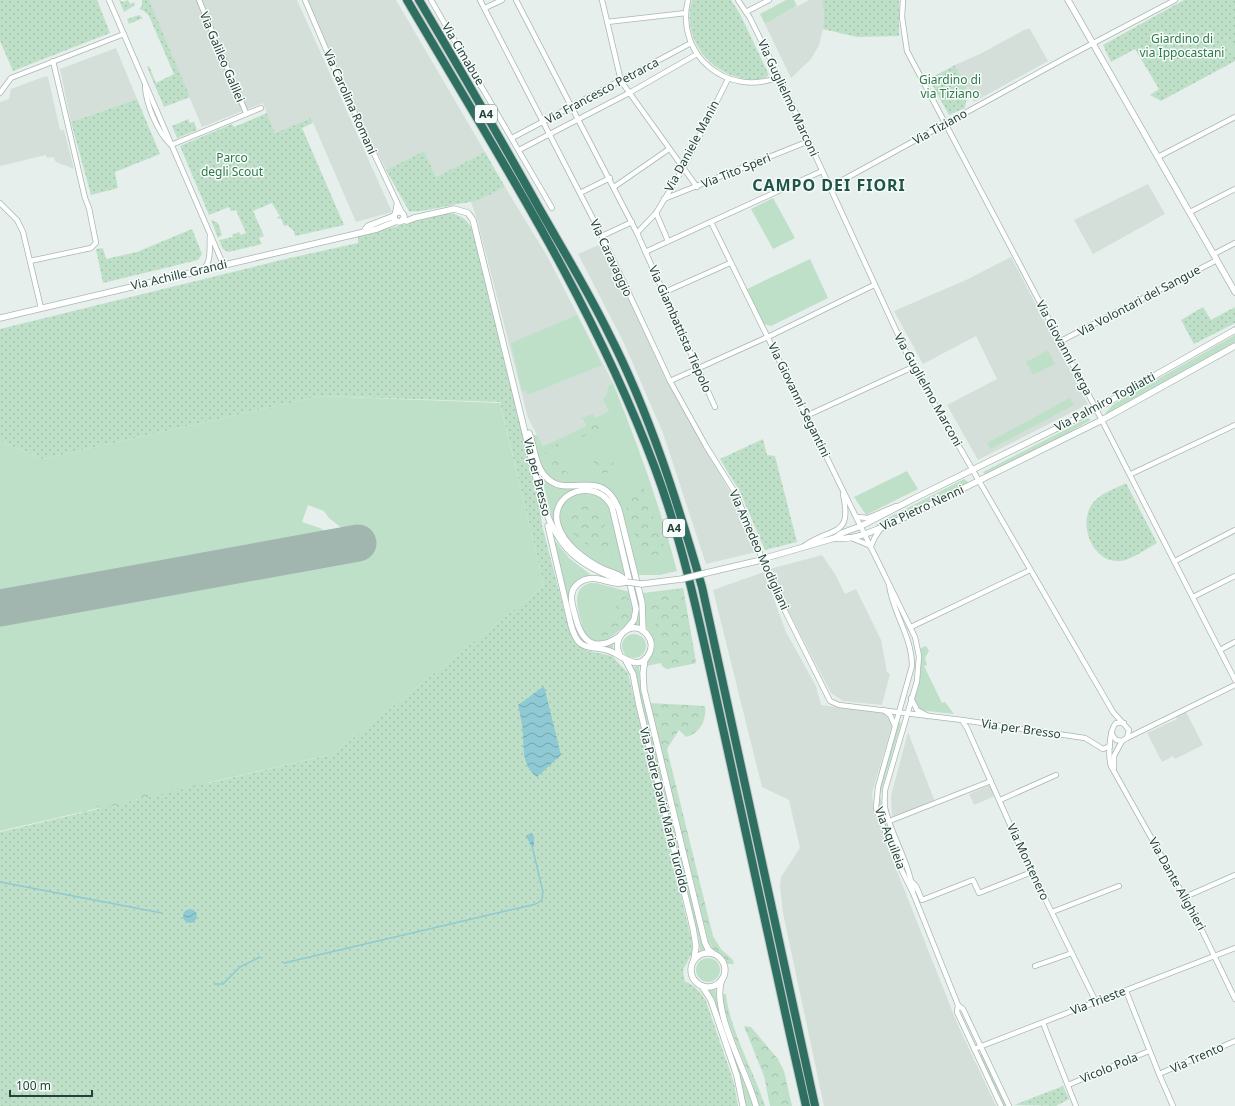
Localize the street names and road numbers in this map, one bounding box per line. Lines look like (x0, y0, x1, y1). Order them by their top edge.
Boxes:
street label: Via Galileo Galilei (196, 9, 249, 105)
street label: Via Cimabue (438, 19, 489, 88)
street label: Via Guglielmo Marconi (754, 37, 823, 159)
street label: Via Carolina Romani (320, 47, 381, 157)
street label: Via Francesco Petrarca (542, 53, 662, 128)
street label: Via Daniele Manin (660, 97, 723, 195)
road number: A4 (475, 105, 497, 123)
street label: Via Tiziano (909, 105, 970, 149)
street label: Via Tito Speri (699, 149, 773, 192)
street label: Via Caravaggio (586, 216, 637, 299)
street label: Via Achille Grandi (129, 255, 229, 294)
street label: Via Volontari del Sangue (1074, 261, 1203, 340)
street label: Via Giambattista Tiepolo (645, 263, 716, 395)
street label: Via Giovanni Verga (1032, 297, 1097, 398)
street label: Via Guglielmo Marconi (890, 330, 967, 450)
street label: Via Giovanni Segantini (764, 340, 835, 460)
street label: Via Palmiro Togliatti (1051, 368, 1158, 435)
street label: Via per Bresso (520, 436, 555, 518)
street label: Via Pietro Nenni (877, 481, 966, 534)
street label: Via Amedeo Modigliani (725, 487, 794, 613)
road number: A4 (663, 519, 685, 537)
street label: Via per Bresso (980, 714, 1062, 743)
street label: Via Padre David Maria Turoldo (636, 725, 693, 894)
street label: Via Aquileia (871, 804, 910, 871)
street label: Via Montenero (1003, 821, 1054, 903)
street label: Via Dante Alighieri (1145, 834, 1210, 933)
street label: Via Trieste (1068, 982, 1128, 1019)
street label: Via Trento (1167, 1038, 1226, 1077)
street label: Vicolo Pola (1077, 1048, 1140, 1087)

